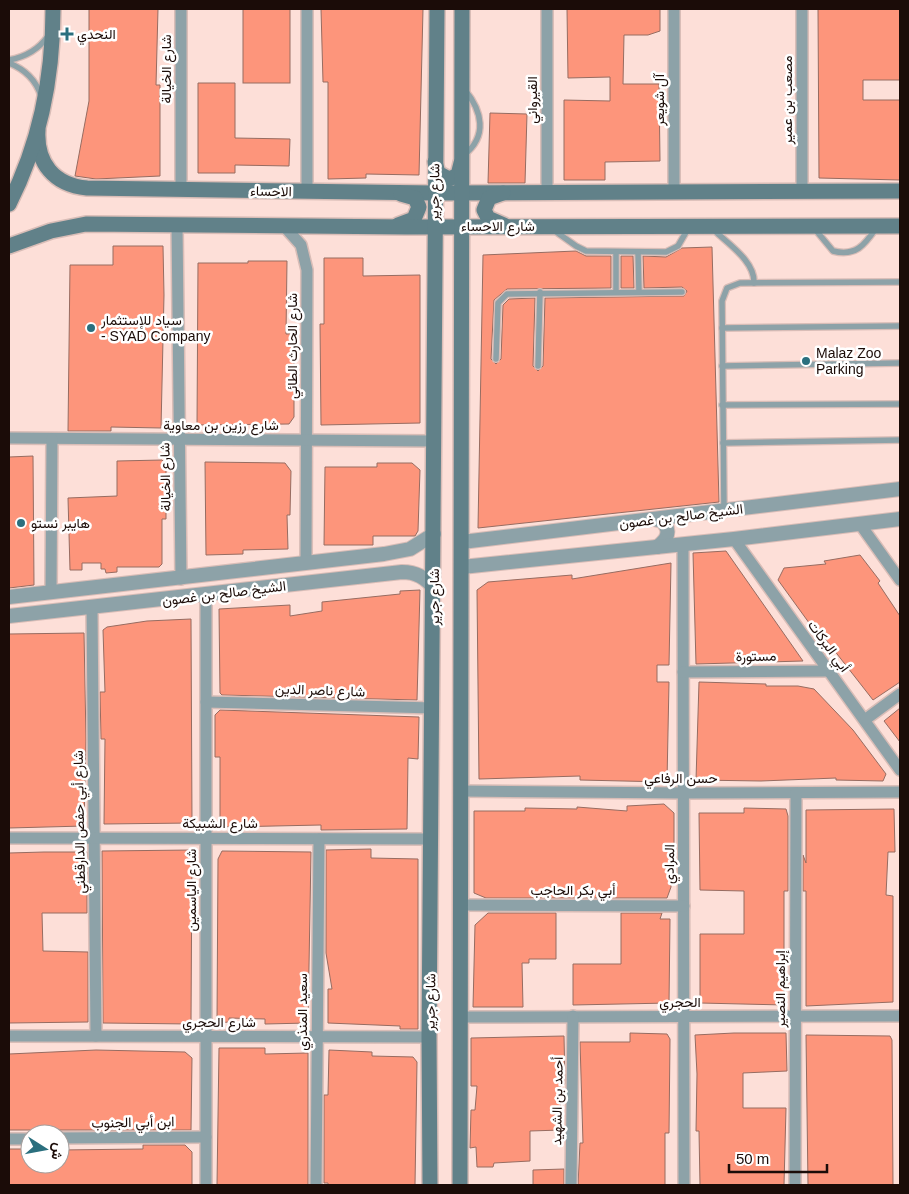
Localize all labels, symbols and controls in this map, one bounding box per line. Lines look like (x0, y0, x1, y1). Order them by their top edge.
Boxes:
place label: النحدي (77, 26, 116, 46)
marker: النحدي (61, 28, 73, 40)
street label: شارع الخيالة (158, 35, 177, 103)
street label: مصعب بن عمير (779, 56, 796, 145)
street label: آل شويعر (651, 72, 669, 127)
street label: القيرواني (524, 76, 544, 124)
street label: شارع جرير (425, 163, 445, 222)
street label: الاحساء (250, 183, 292, 199)
street label: شارع الاحساء (461, 218, 535, 237)
street label: شارع الحارث الطائي (284, 293, 304, 399)
place label: سياد للإستثمار - SYAD Company (100, 312, 210, 344)
marker: سياد للإستثمار - SYAD Company (85, 322, 97, 334)
place label: Malaz Zoo Parking (816, 345, 882, 377)
marker: Malaz Zoo Parking (800, 355, 812, 367)
street label: شارع رزين بن معاوية (163, 417, 279, 436)
street label: شارع الخيالة (156, 442, 177, 512)
street label: الشيخ صالح بن غصون (618, 500, 744, 535)
place label: هايبر نستو (31, 515, 90, 532)
marker: هايبر نستو (15, 517, 27, 529)
street label: شارع جرير (426, 568, 445, 627)
street label: الشيخ صالح بن غصون (161, 577, 287, 612)
street label: أبي البركات (802, 617, 853, 677)
street label: مستورة (735, 648, 777, 665)
street label: شارع ناصر الدين (274, 680, 365, 703)
street label: شارع أبي حفص الدارقطني (70, 750, 92, 894)
street label: حسن الرفاعي (644, 770, 718, 790)
street label: شارع الشبيكة (182, 815, 258, 834)
street label: المرادي (661, 844, 681, 884)
street label: شارع الياسمين (183, 849, 202, 931)
street label: أبي بكر الحاجب (530, 882, 616, 902)
street label: إبراهيم النصير (772, 950, 790, 1029)
street label: سعيد المنذري (294, 973, 314, 1051)
street label: شارع جرير (421, 973, 441, 1032)
street label: الحجري (659, 994, 701, 1014)
street label: شارع الحجري (182, 1014, 256, 1034)
street label: أحمد بن الشهيد (548, 1057, 567, 1146)
street label: ابن أبي الجنوب (91, 1113, 175, 1135)
north arrow (20, 1124, 70, 1174)
text: ش (47, 1142, 67, 1161)
scale bar (729, 1142, 826, 1174)
text: 50 m (736, 1150, 769, 1167)

